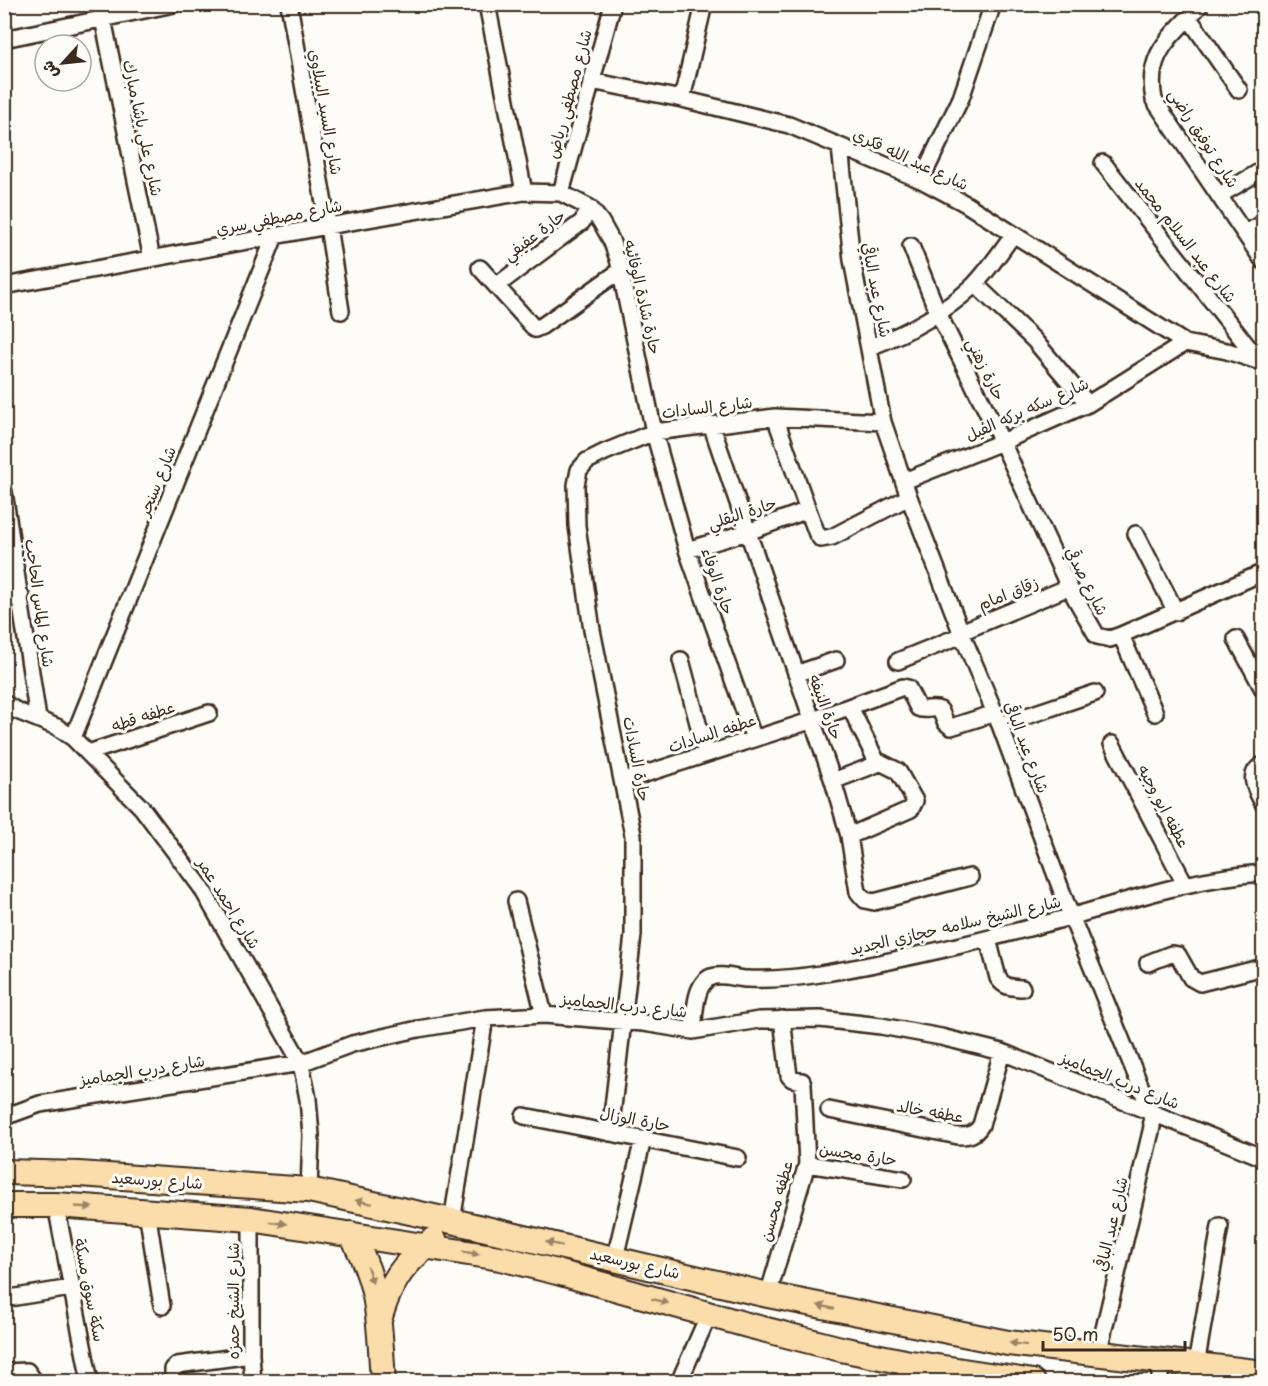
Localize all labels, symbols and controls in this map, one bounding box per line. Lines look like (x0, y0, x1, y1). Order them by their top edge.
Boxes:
street label: شارع مصطفي رياض (539, 26, 601, 162)
north arrow (33, 33, 93, 93)
street label: شارع السيد الببلاوي (303, 47, 350, 177)
text: ش (34, 57, 63, 84)
street label: شارع علي باشا مبارك (114, 57, 170, 199)
street label: شارع توفيق راضي (1160, 83, 1246, 194)
street label: شارع عبد الله فكري (849, 121, 973, 196)
street label: شارع عبد السلام محمد (1129, 172, 1243, 308)
street label: شارع مصطفي سري (214, 192, 345, 244)
street label: حارة عفيفي (497, 203, 572, 269)
street label: حارة شادة الوفائيه (619, 237, 669, 356)
street label: شارع عبد الباقي (856, 240, 899, 340)
street label: حارة زهني (958, 333, 1012, 406)
street label: شارع سكه بركه الفيل (961, 370, 1093, 447)
street label: شارع السادات (660, 389, 754, 424)
street label: شارع سنجر (130, 442, 182, 521)
street label: حارة البقلي (704, 490, 780, 538)
street label: شارع الماس الحاجب (19, 537, 62, 669)
street label: شارع صدقي (1060, 542, 1115, 619)
street label: حارة الوفاء (696, 544, 742, 618)
street label: زقاق امام (974, 569, 1042, 617)
street label: حارة النيفه (804, 671, 850, 743)
street label: عطفه قطه (108, 694, 177, 737)
street label: شارع عبد الباقي (999, 697, 1056, 796)
street label: عطفه السادات (665, 707, 759, 758)
street label: حارة السادات (618, 714, 658, 803)
street label: عطفه ابو وجيه (1133, 760, 1197, 852)
street label: شارع احمد عمر (190, 850, 268, 953)
street label: شارع الشيخ سلامه حجازي الجديد (847, 888, 1063, 961)
street label: شارع درب الجماميز (558, 985, 688, 1024)
street label: شارع درب الجماميز (1055, 1043, 1184, 1115)
street label: شارع درب الجماميز (75, 1047, 207, 1092)
street label: عطفه خالد (895, 1092, 966, 1128)
street label: حارة الوزال (598, 1099, 672, 1137)
street label: حارة محسن (818, 1135, 899, 1171)
street label: عطفه محسن (752, 1157, 798, 1244)
street label: شارع بورسعيد (110, 1164, 204, 1195)
street label: شارع عبد الباقي (1087, 1174, 1134, 1274)
one-way arrow (354, 1197, 373, 1206)
one-way arrow (74, 1202, 93, 1212)
one-way arrow (269, 1219, 288, 1228)
street label: سكة سوق مسكة (69, 1236, 113, 1344)
one-way arrow (545, 1239, 564, 1249)
street label: شارع بورسعيد (588, 1240, 683, 1285)
street label: شارع الشيخ حمزه (220, 1242, 245, 1360)
one-way arrow (461, 1249, 480, 1258)
one-way arrow (366, 1266, 375, 1284)
one-way arrow (651, 1297, 669, 1306)
one-way arrow (817, 1302, 836, 1311)
scale bar (1043, 1314, 1186, 1352)
text: 50 m (1052, 1320, 1099, 1347)
one-way arrow (1008, 1340, 1027, 1349)

